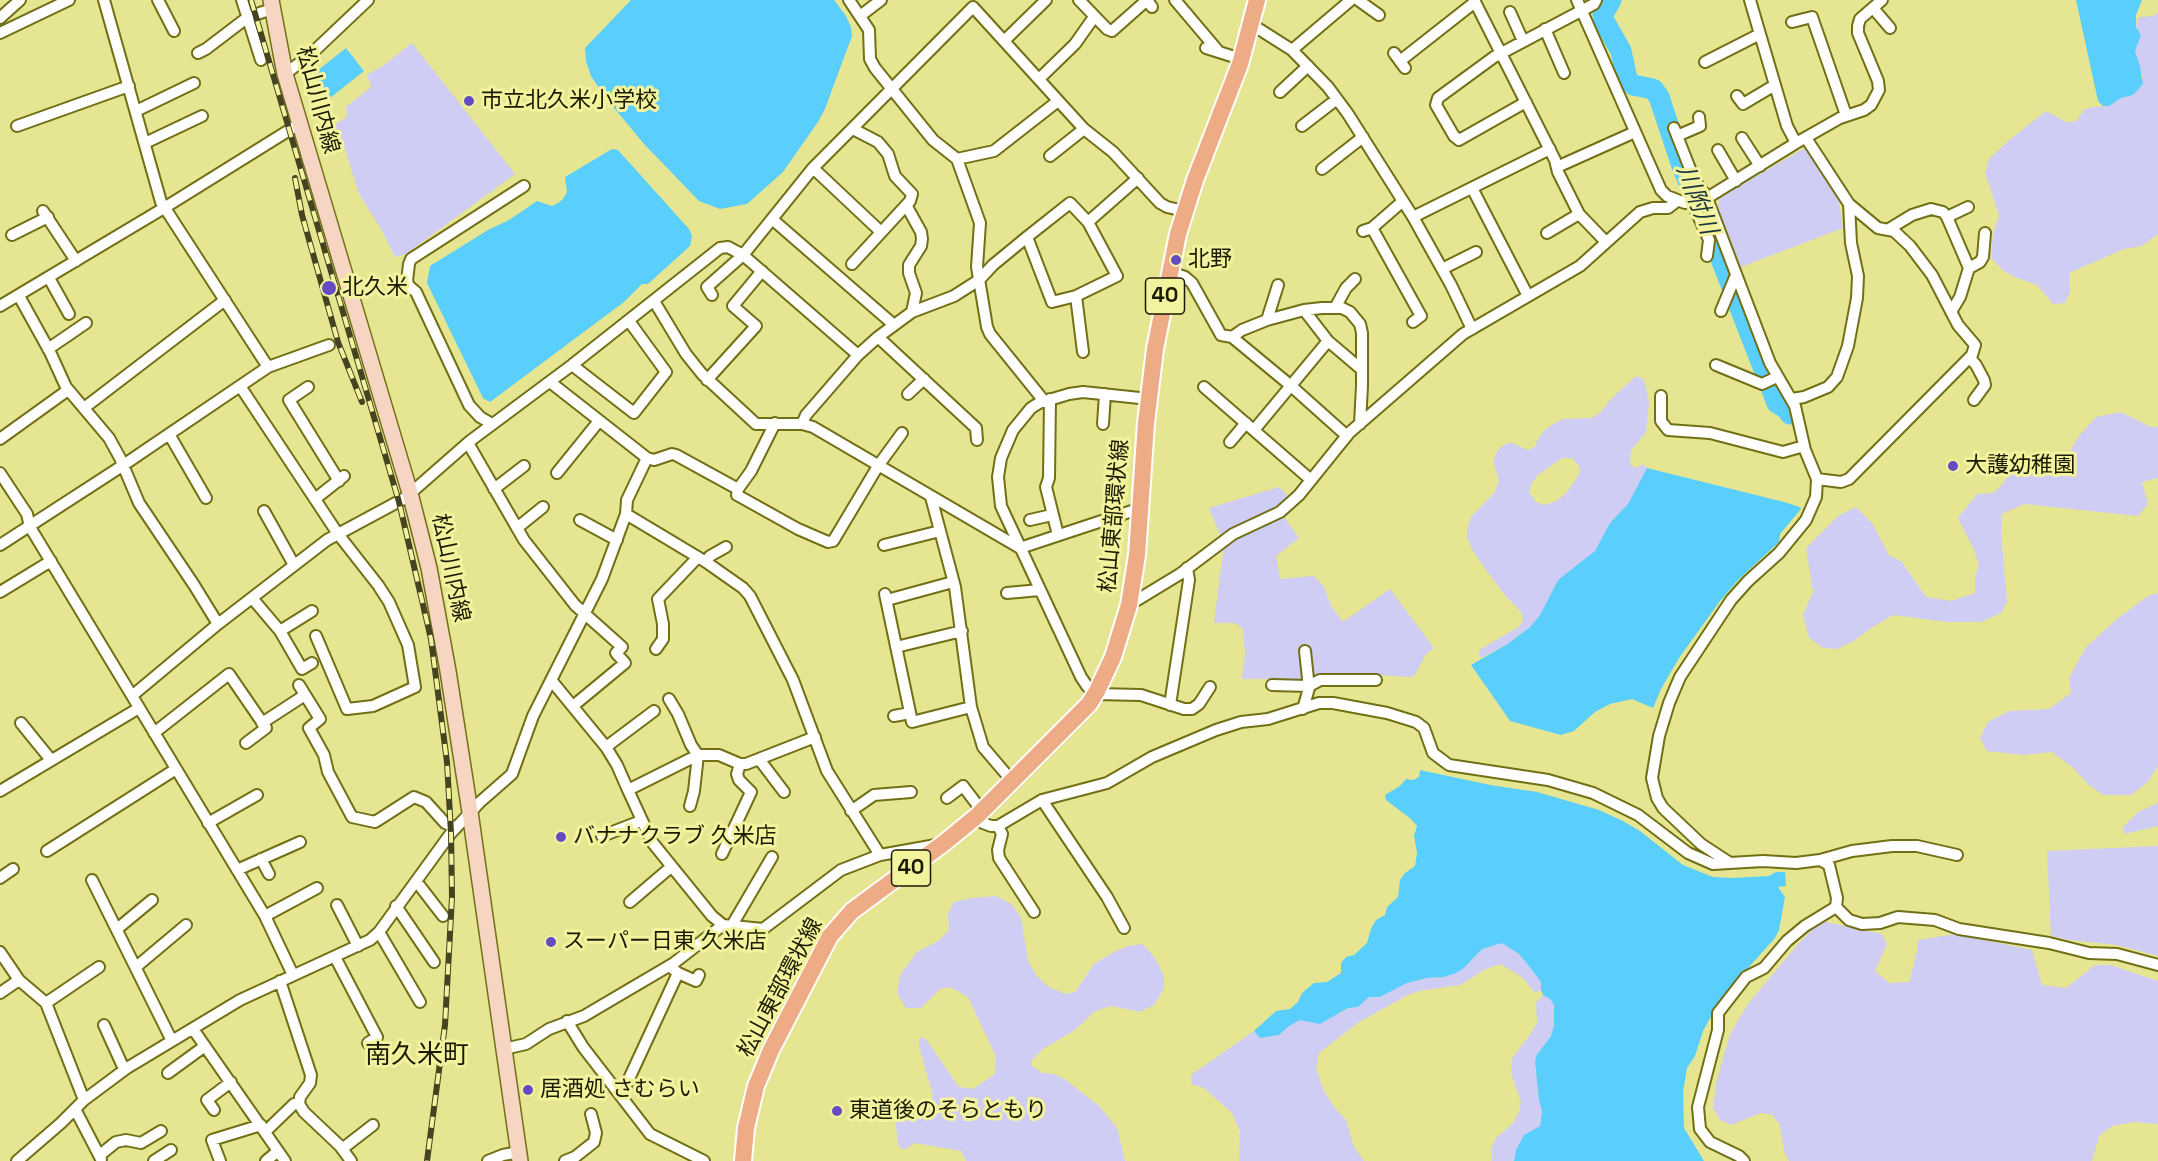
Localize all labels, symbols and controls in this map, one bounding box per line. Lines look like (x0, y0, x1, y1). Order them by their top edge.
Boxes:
street label: 松山川内線 (290, 43, 344, 157)
place label: 市立北久米小学校 (481, 88, 657, 114)
marker: 市立北久米小学校 (462, 94, 476, 108)
water label: 川附川 (1670, 161, 1722, 239)
place label: 北野 (1188, 247, 1232, 273)
marker: 北野 (1169, 253, 1183, 267)
place label: 北久米 (342, 275, 408, 301)
road number: 40 (1146, 278, 1184, 314)
marker: 北久米 (320, 279, 338, 297)
street label: 松山東部環状線 (1095, 438, 1135, 594)
place label: 大護幼稚園 (1965, 453, 2075, 479)
marker: 大護幼稚園 (1946, 459, 1960, 473)
street label: 松山川内線 (426, 511, 474, 625)
place label: バナナクラブ 久米店 (573, 824, 777, 850)
marker: バナナクラブ 久米店 (554, 830, 568, 844)
road number: 40 (892, 850, 930, 886)
street label: 松山東部環状線 (733, 914, 829, 1062)
place label: スーパー日東 久米店 (563, 929, 767, 955)
marker: スーパー日東 久米店 (544, 935, 558, 949)
district label: 南久米町 (365, 1040, 469, 1072)
place label: 居酒処 さむらい (540, 1077, 700, 1103)
marker: 居酒処 さむらい (521, 1083, 535, 1097)
place label: 東道後のそらともり (849, 1098, 1047, 1124)
marker: 東道後のそらともり (830, 1104, 844, 1118)

